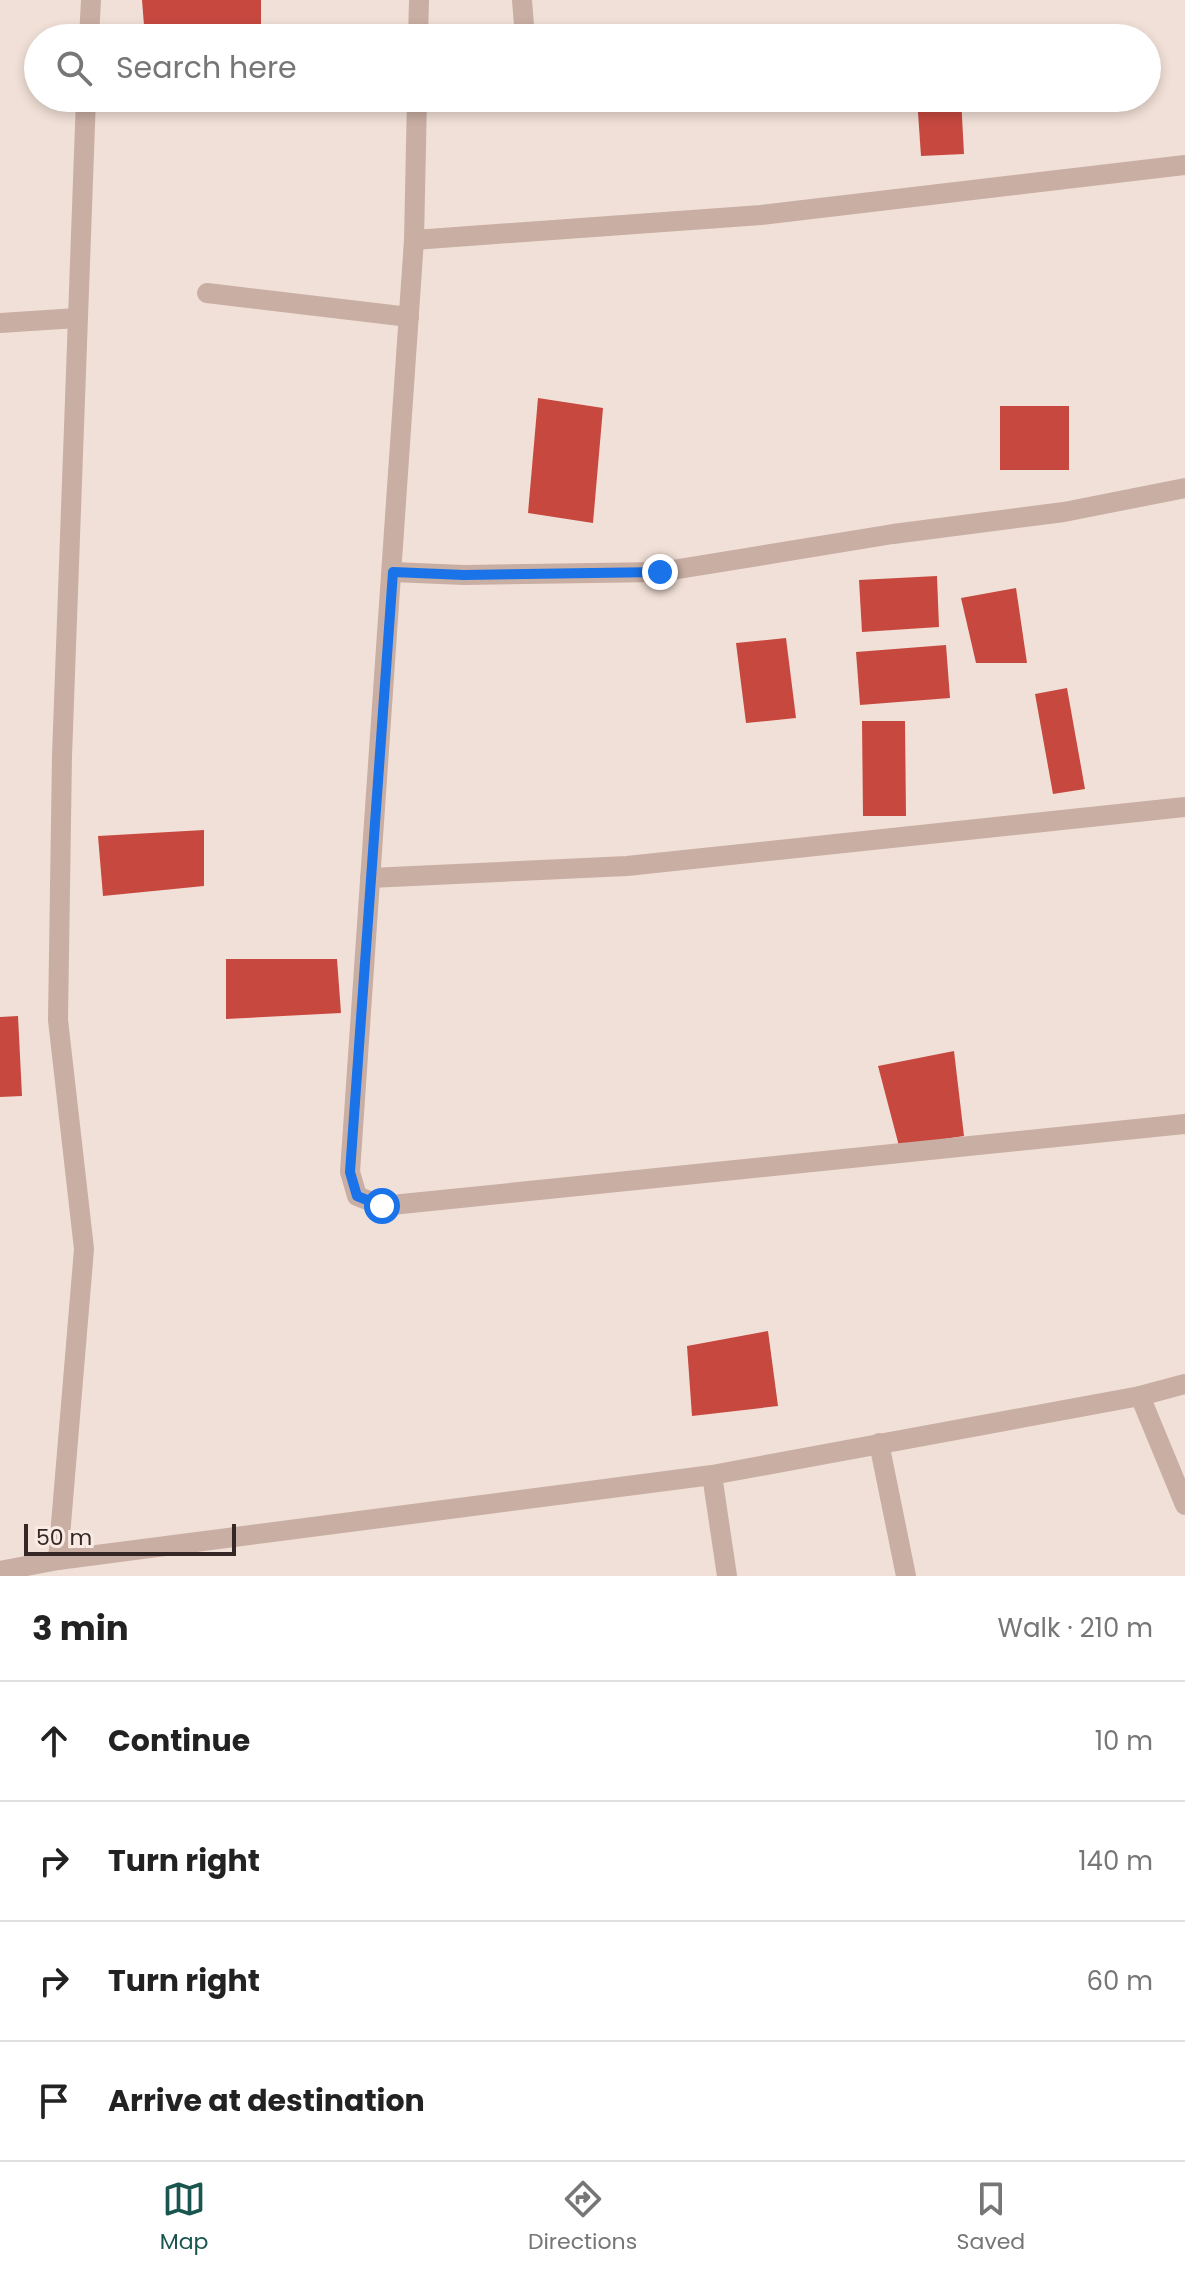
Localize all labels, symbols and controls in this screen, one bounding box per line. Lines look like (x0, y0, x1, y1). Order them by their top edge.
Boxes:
search box (24, 24, 1161, 112)
icon: search (52, 46, 96, 90)
text: Search here (116, 46, 297, 89)
route end (642, 554, 678, 590)
route start (364, 1188, 400, 1224)
scale bar (24, 1520, 236, 1556)
text: 50 m (36, 1522, 92, 1553)
text: 3 min (32, 1604, 129, 1652)
text: Walk · 210 m (998, 1610, 1153, 1646)
icon: ahead (32, 1719, 76, 1763)
text: Continue (108, 1719, 250, 1762)
text: 10 m (1095, 1723, 1153, 1759)
icon: right (32, 1839, 76, 1883)
text: Turn right (108, 1839, 260, 1882)
text: 140 m (1078, 1843, 1153, 1879)
icon: right (32, 1959, 76, 2003)
text: Turn right (108, 1959, 260, 2002)
text: 60 m (1086, 1963, 1153, 1999)
icon: arrive (32, 2079, 76, 2123)
text: Arrive at destination (108, 2079, 425, 2122)
tab: Map (160, 2177, 208, 2258)
tab: Directions (528, 2177, 637, 2258)
tab: Saved (957, 2177, 1025, 2258)

